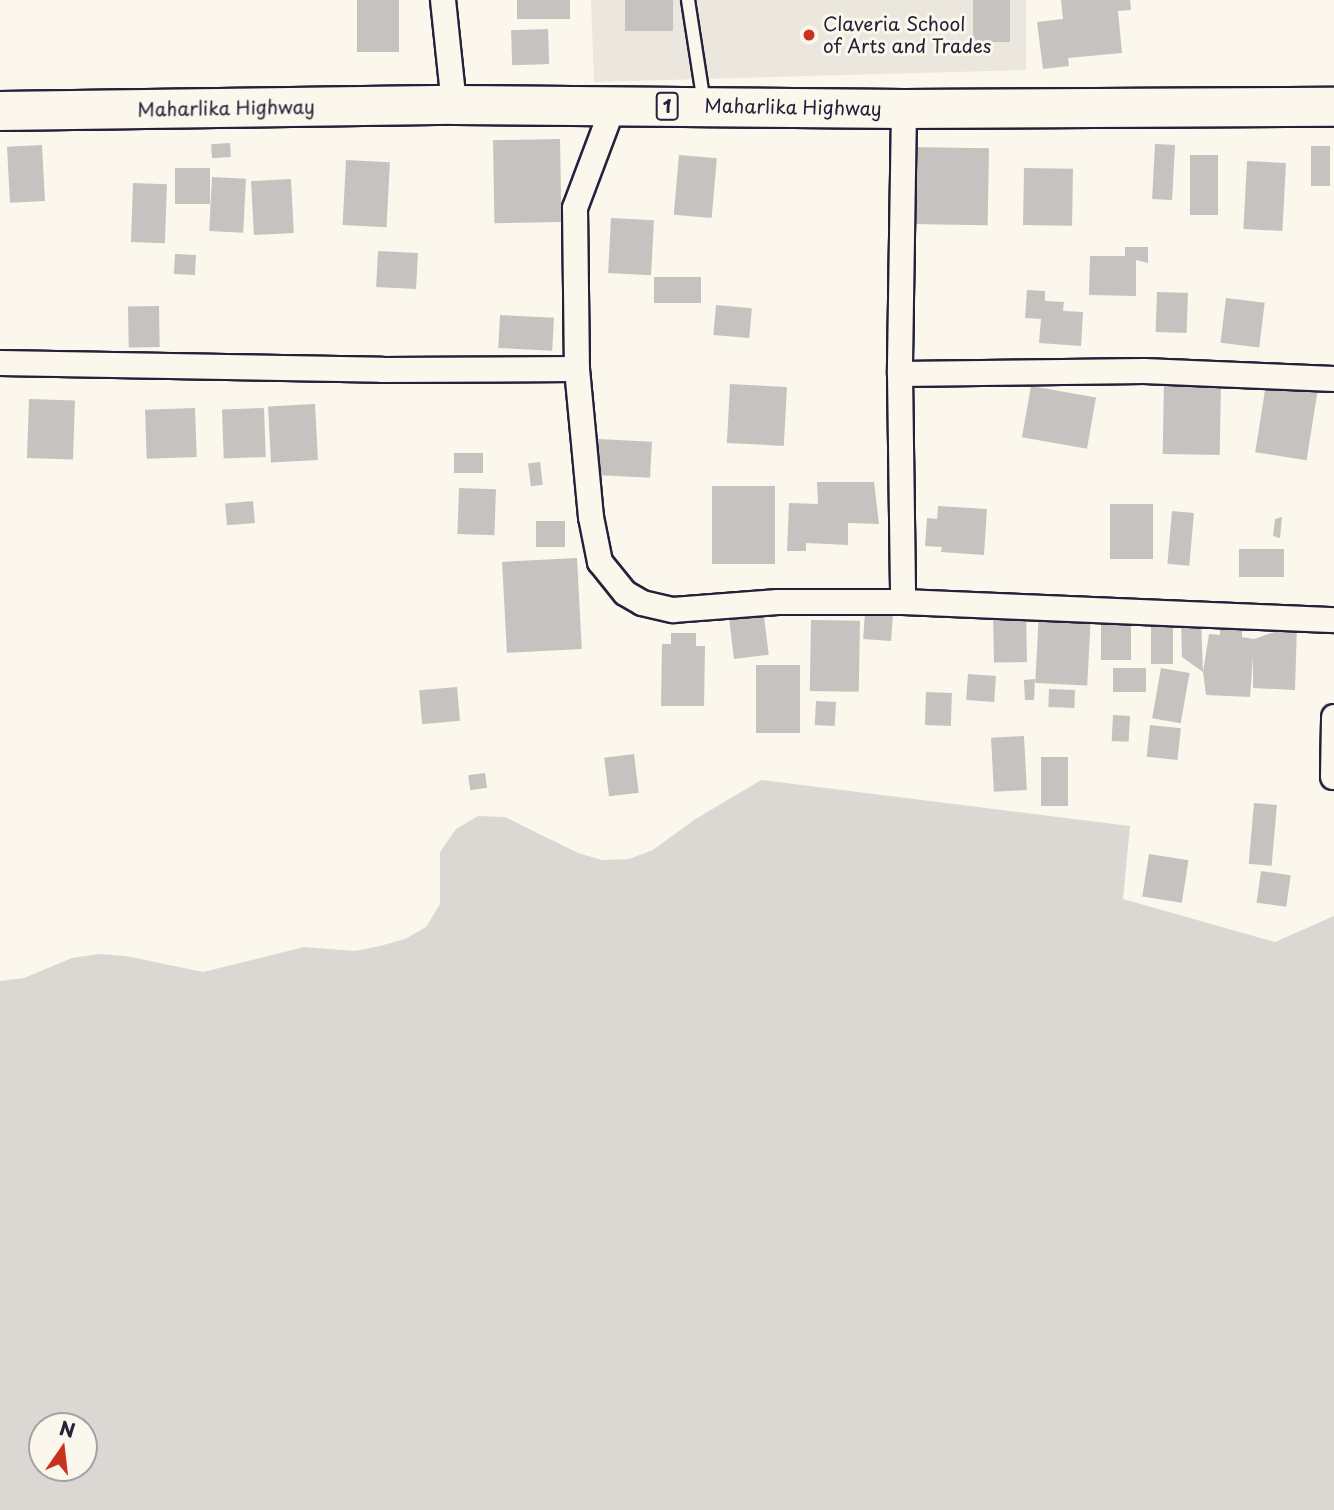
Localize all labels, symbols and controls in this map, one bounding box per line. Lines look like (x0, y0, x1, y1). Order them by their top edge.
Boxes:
place label: Claveria School of Arts and Trades (823, 13, 995, 57)
marker: Claveria School of Arts and Trades (801, 27, 817, 43)
road number: 1 (655, 92, 679, 120)
street label: Maharlika Highway (703, 94, 883, 120)
street label: Maharlika Highway (136, 95, 316, 121)
north arrow (28, 1412, 98, 1482)
text: N (57, 1413, 78, 1444)

